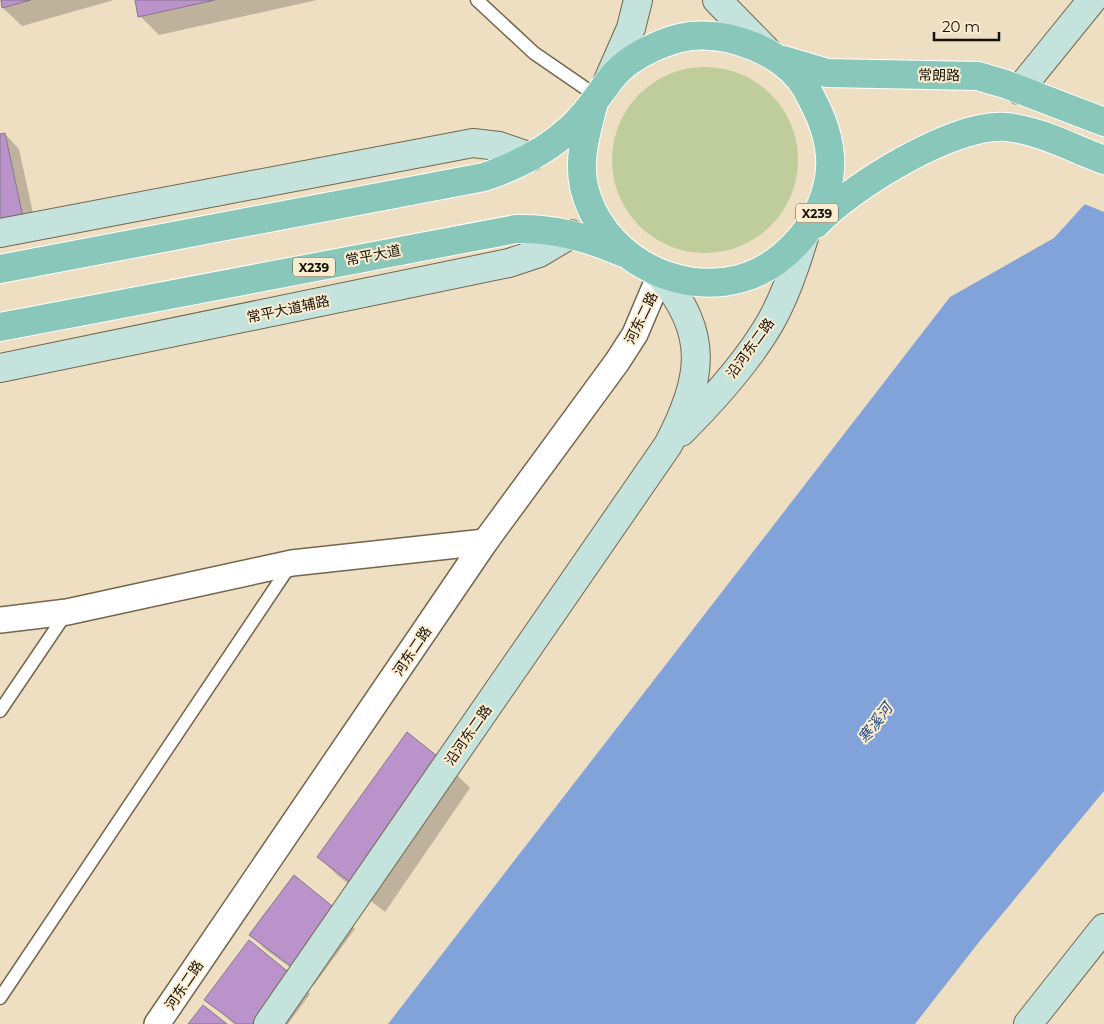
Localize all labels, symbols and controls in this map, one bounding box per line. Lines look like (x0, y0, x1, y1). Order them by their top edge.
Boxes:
scale bar (934, 10, 999, 42)
text: 20 m (942, 17, 980, 36)
street label: 常朗路 (918, 66, 960, 84)
road number: X239 (796, 204, 838, 222)
street label: 常平大道 (344, 241, 402, 269)
road number: X239 (293, 258, 335, 276)
street label: 河东二路 (621, 289, 661, 347)
street label: 常平大道辅路 (245, 291, 331, 327)
street label: 沿河东二路 (722, 314, 778, 382)
street label: 河东二路 (389, 623, 435, 679)
water label: 寒溪河 (854, 697, 898, 747)
street label: 沿河东二路 (441, 701, 495, 769)
street label: 河东二路 (161, 957, 207, 1013)

